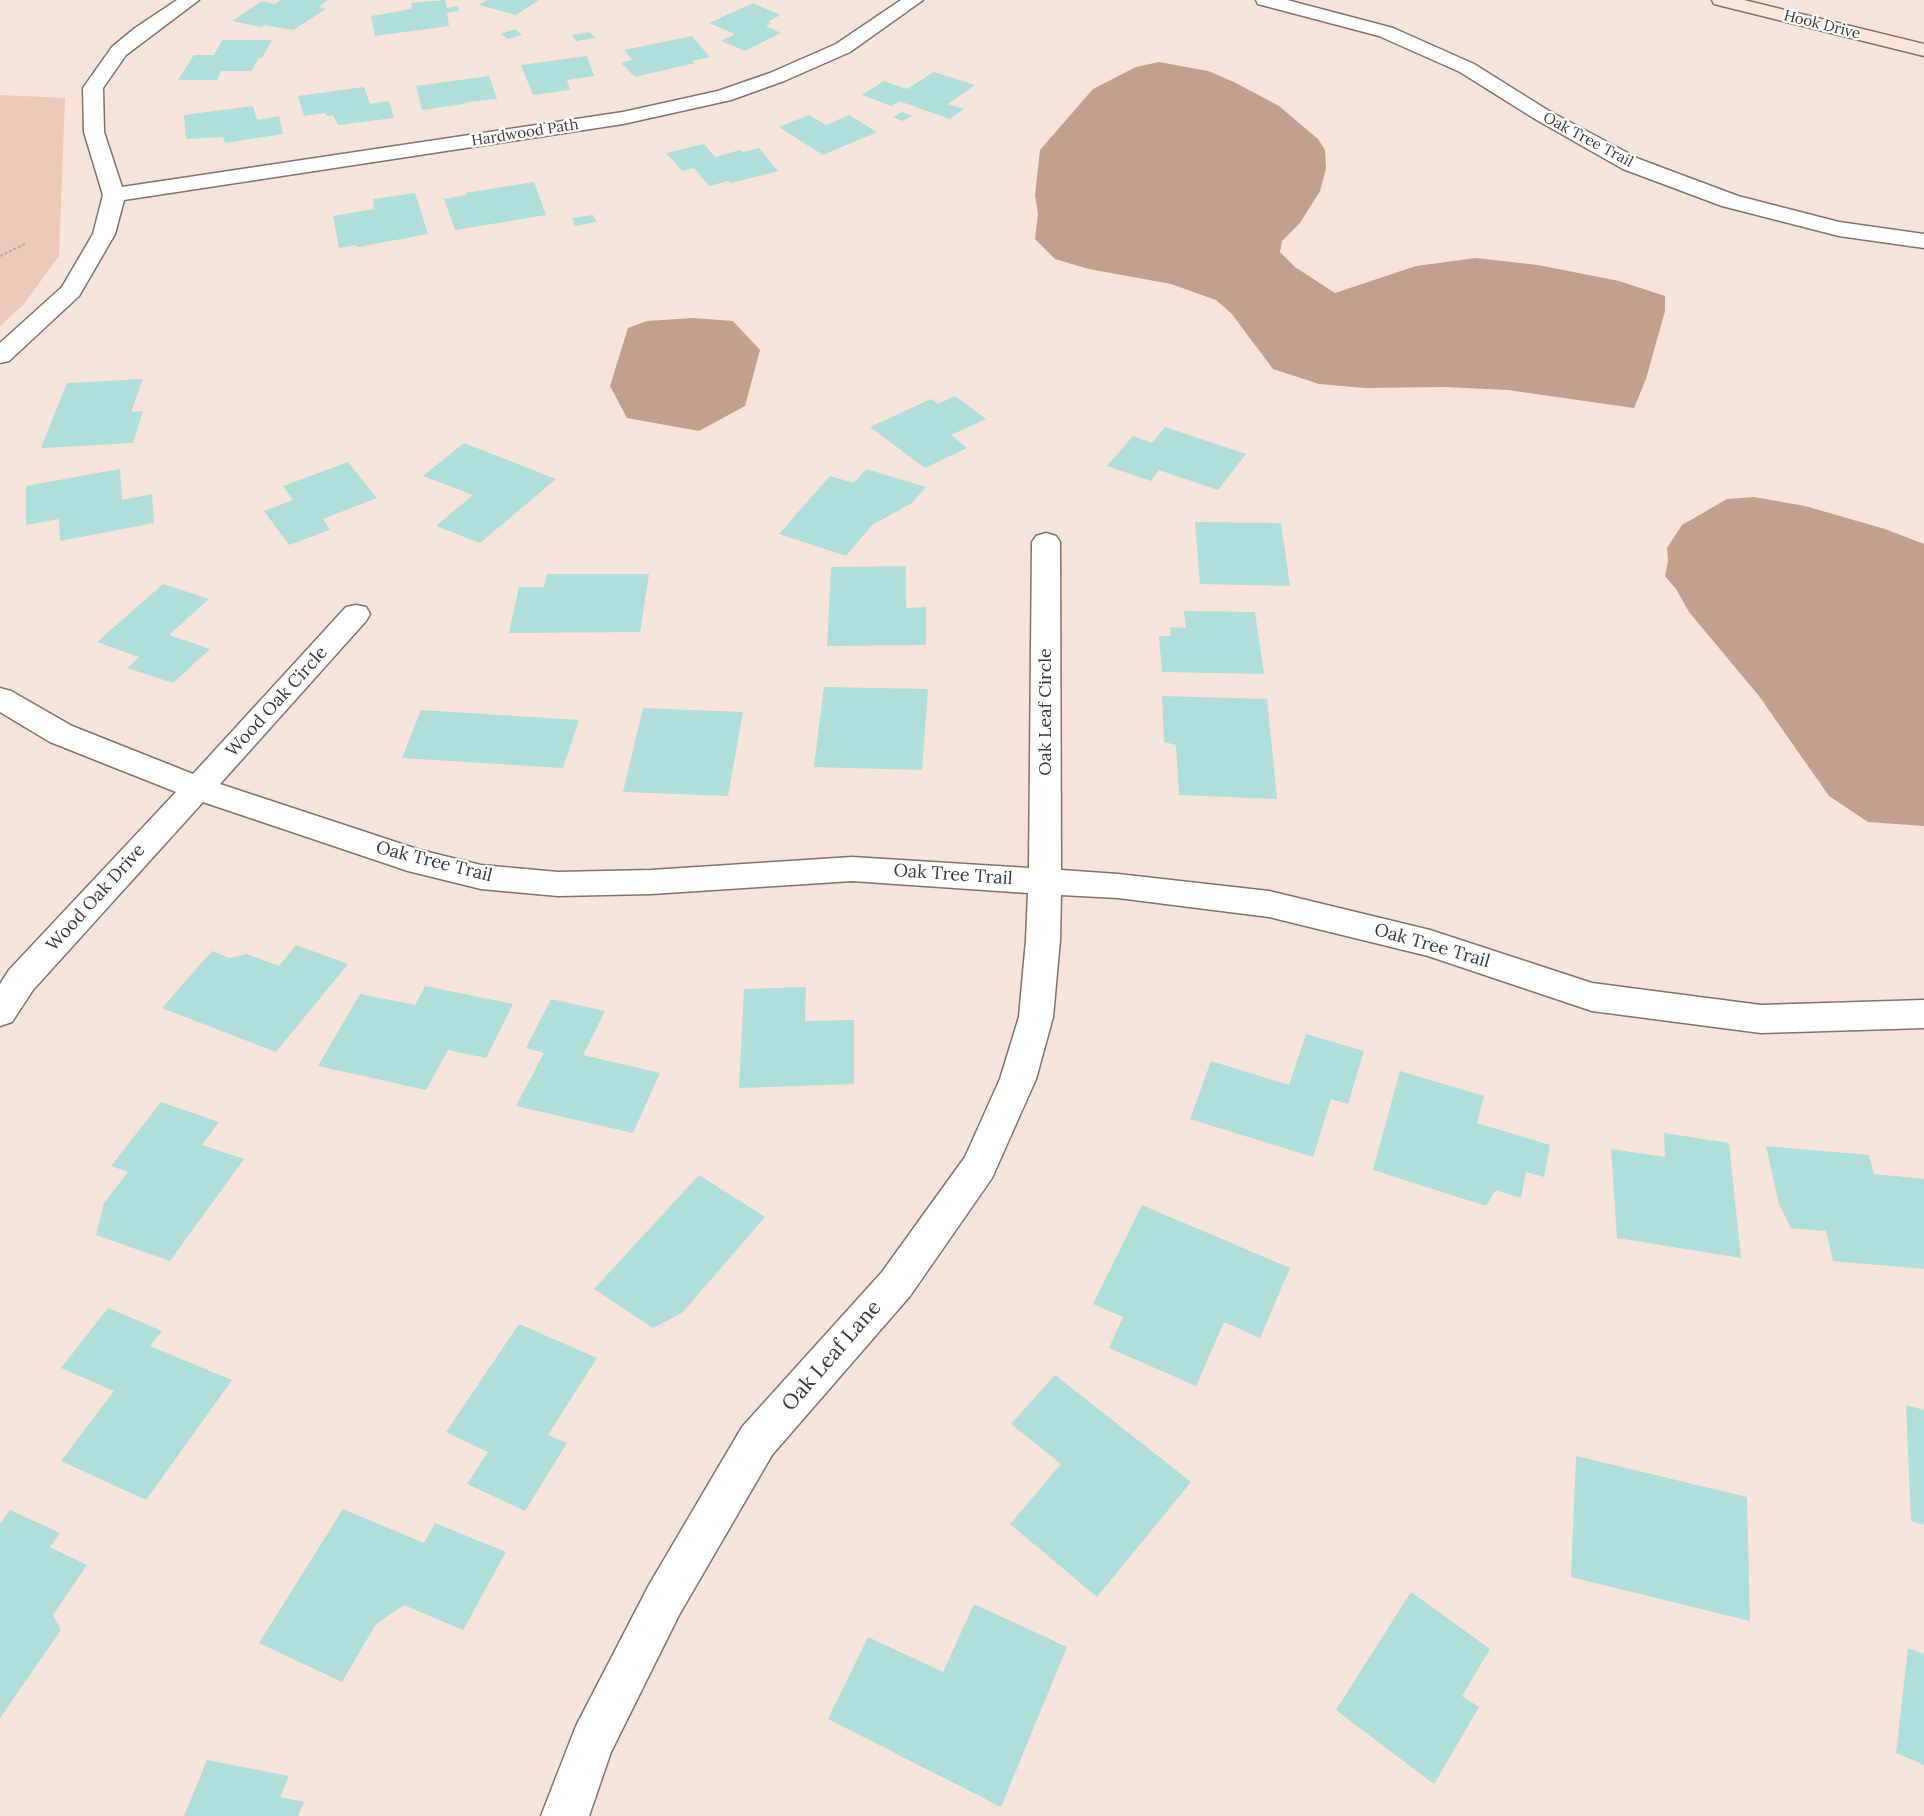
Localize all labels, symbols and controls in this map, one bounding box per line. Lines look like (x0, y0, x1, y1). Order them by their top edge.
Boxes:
street label: Hook Drive (1782, 7, 1862, 43)
street label: Oak Tree Trail (1540, 109, 1636, 171)
street label: Hardwood Path (470, 116, 580, 150)
street label: Wood Oak Circle (222, 642, 332, 762)
street label: Oak Leaf Circle (1035, 648, 1057, 776)
street label: Oak Tree Trail (374, 837, 494, 887)
street label: Wood Oak Drive (42, 840, 150, 956)
street label: Oak Tree Trail (893, 860, 1013, 890)
street label: Oak Tree Trail (1372, 919, 1492, 973)
street label: Oak Leaf Lane (777, 1295, 887, 1417)

